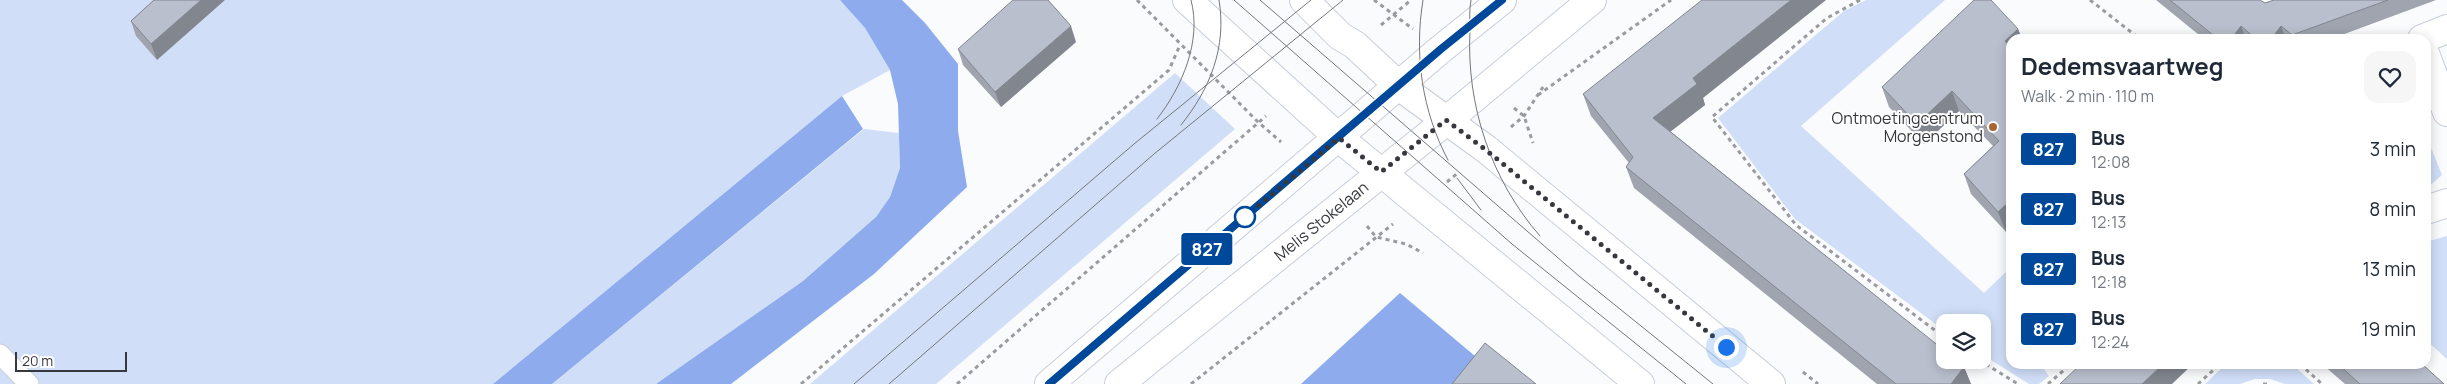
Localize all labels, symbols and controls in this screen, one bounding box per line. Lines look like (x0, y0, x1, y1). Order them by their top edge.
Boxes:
text: Dedemsvaartweg (2021, 49, 2223, 82)
button: heart (2364, 51, 2416, 103)
text: Walk · 2 min · 110 m (2021, 85, 2154, 107)
place label: Ontmoetingcentrum Morgenstond (1832, 107, 1983, 147)
marker: Ontmoetingcentrum Morgenstond (1987, 121, 1999, 133)
text: Bus (2091, 125, 2125, 151)
text: 3 min (2370, 136, 2416, 162)
text: 827 (2033, 137, 2064, 161)
text: 12:08 (2091, 151, 2130, 173)
street label: Melis Stokelaan (1269, 176, 1373, 266)
text: Bus (2091, 185, 2125, 211)
text: 8 min (2369, 196, 2416, 222)
text: 827 (2033, 197, 2064, 221)
unlabelled marker (1234, 206, 1256, 228)
text: 12:13 (2091, 211, 2126, 233)
line badge: 827 (1178, 233, 1236, 265)
text: 827 (1191, 237, 1223, 261)
text: Bus (2091, 245, 2125, 271)
text: 13 min (2362, 256, 2416, 282)
text: 827 (2033, 257, 2064, 281)
text: 12:18 (2091, 271, 2127, 293)
text: Bus (2091, 305, 2125, 331)
map controls (1936, 314, 1991, 369)
button: layers (1936, 314, 1991, 369)
text: 19 min (2361, 316, 2416, 342)
text: 827 (2033, 317, 2064, 341)
text: 12:24 (2091, 331, 2129, 353)
your location (1714, 335, 1739, 360)
scale bar (15, 349, 128, 372)
text: 20 m (22, 351, 53, 370)

